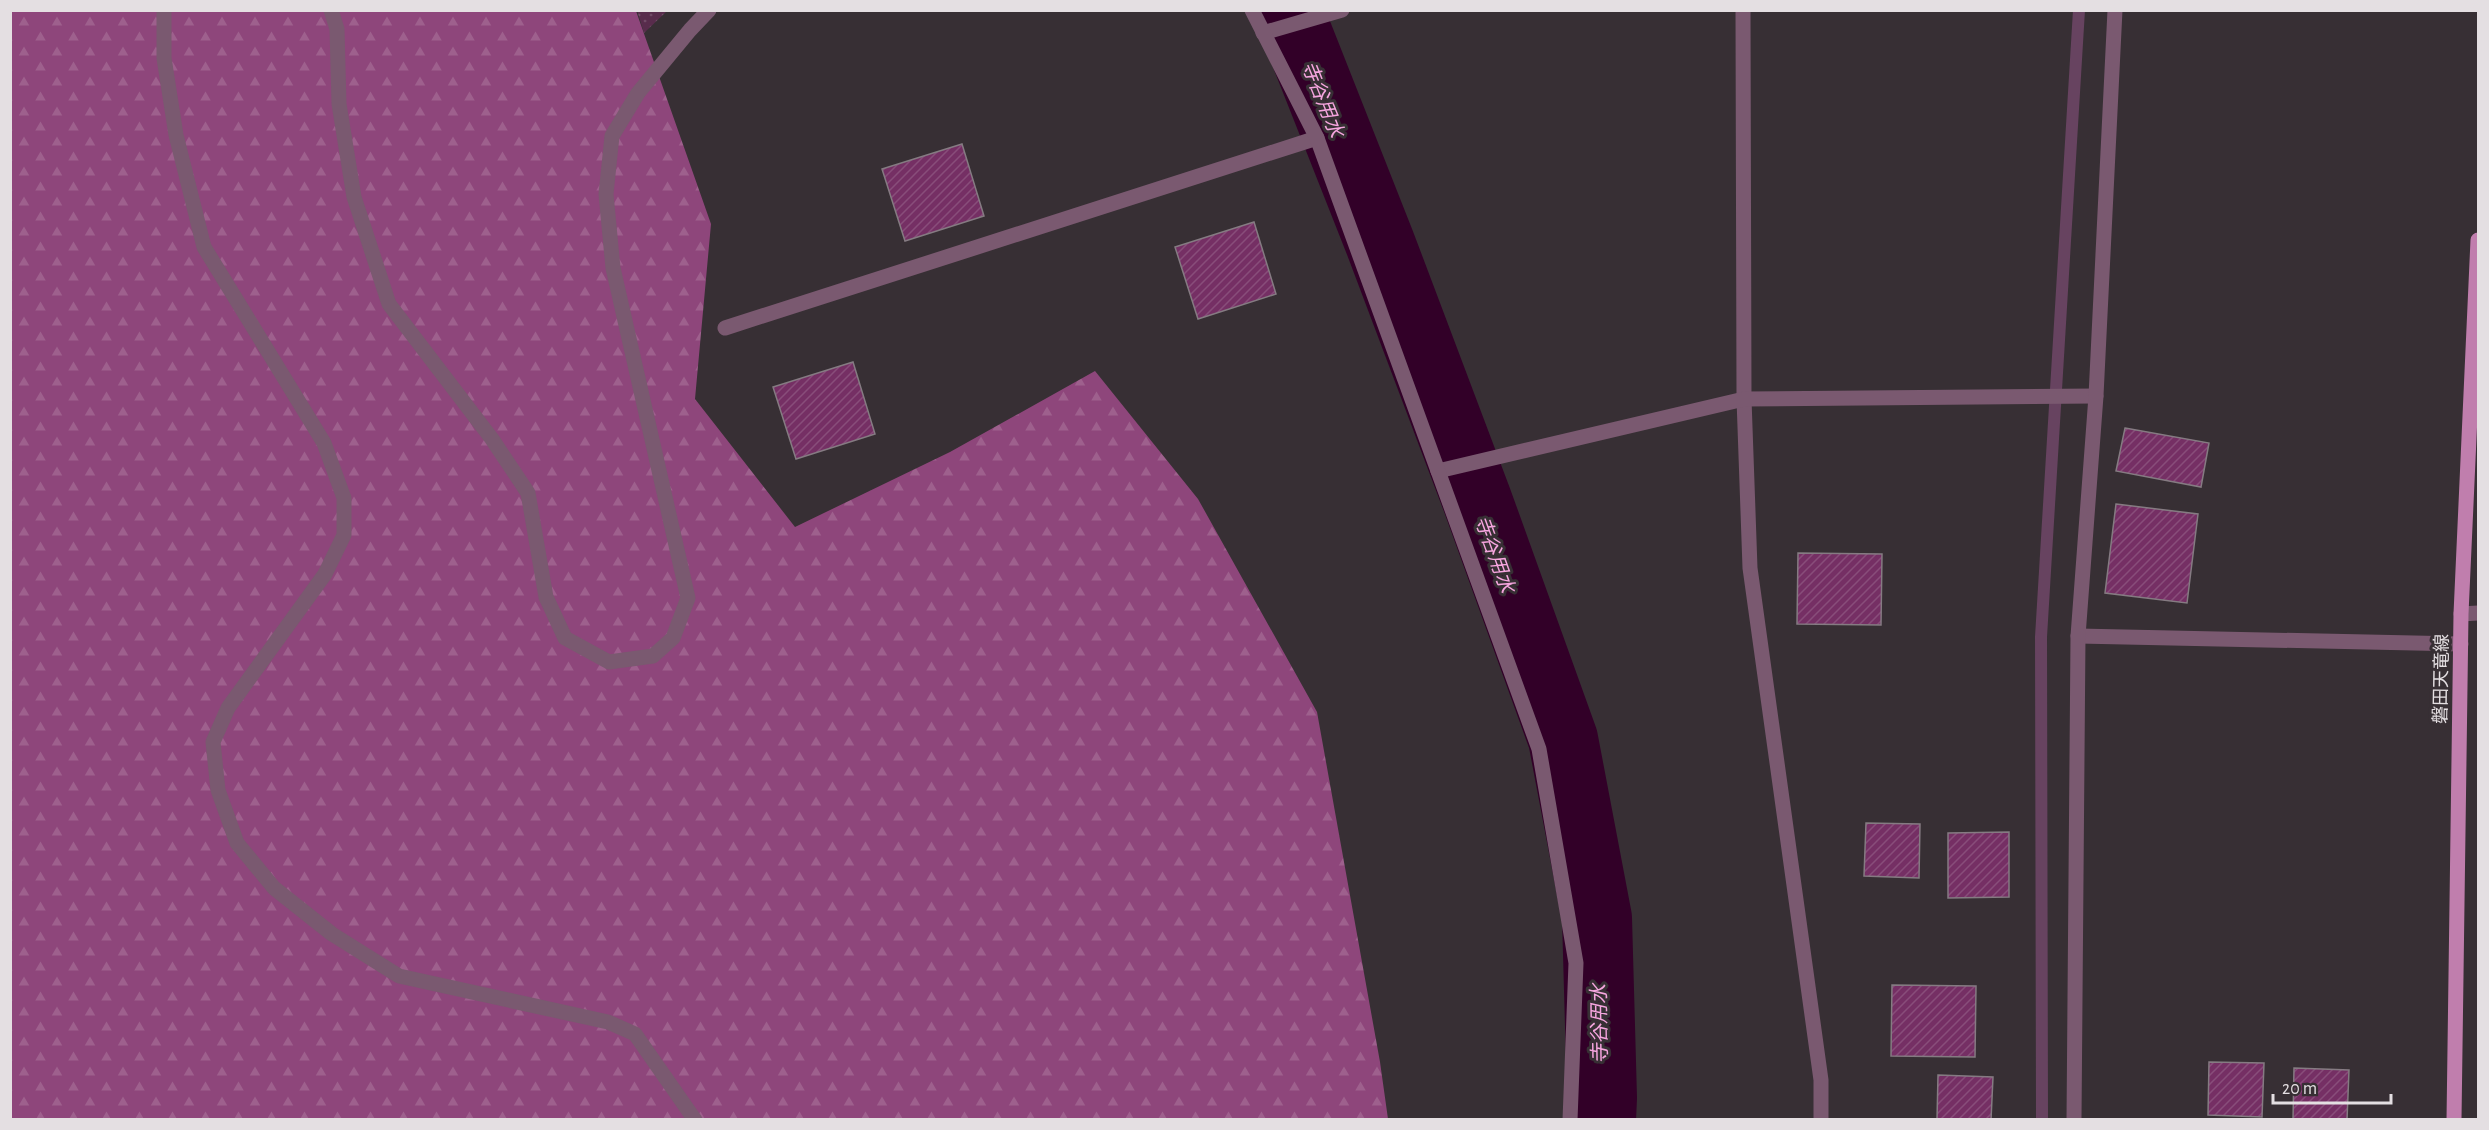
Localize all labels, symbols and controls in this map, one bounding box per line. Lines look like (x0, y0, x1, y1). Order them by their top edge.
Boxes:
water label: 寺谷用水 (1298, 58, 1348, 142)
water label: 寺谷用水 (1471, 513, 1519, 597)
street label: 磐田天竜線 (2430, 634, 2452, 724)
water label: 寺谷用水 (1588, 982, 1611, 1064)
scale bar (2273, 1067, 2392, 1105)
text: 20 m (2282, 1080, 2317, 1098)

